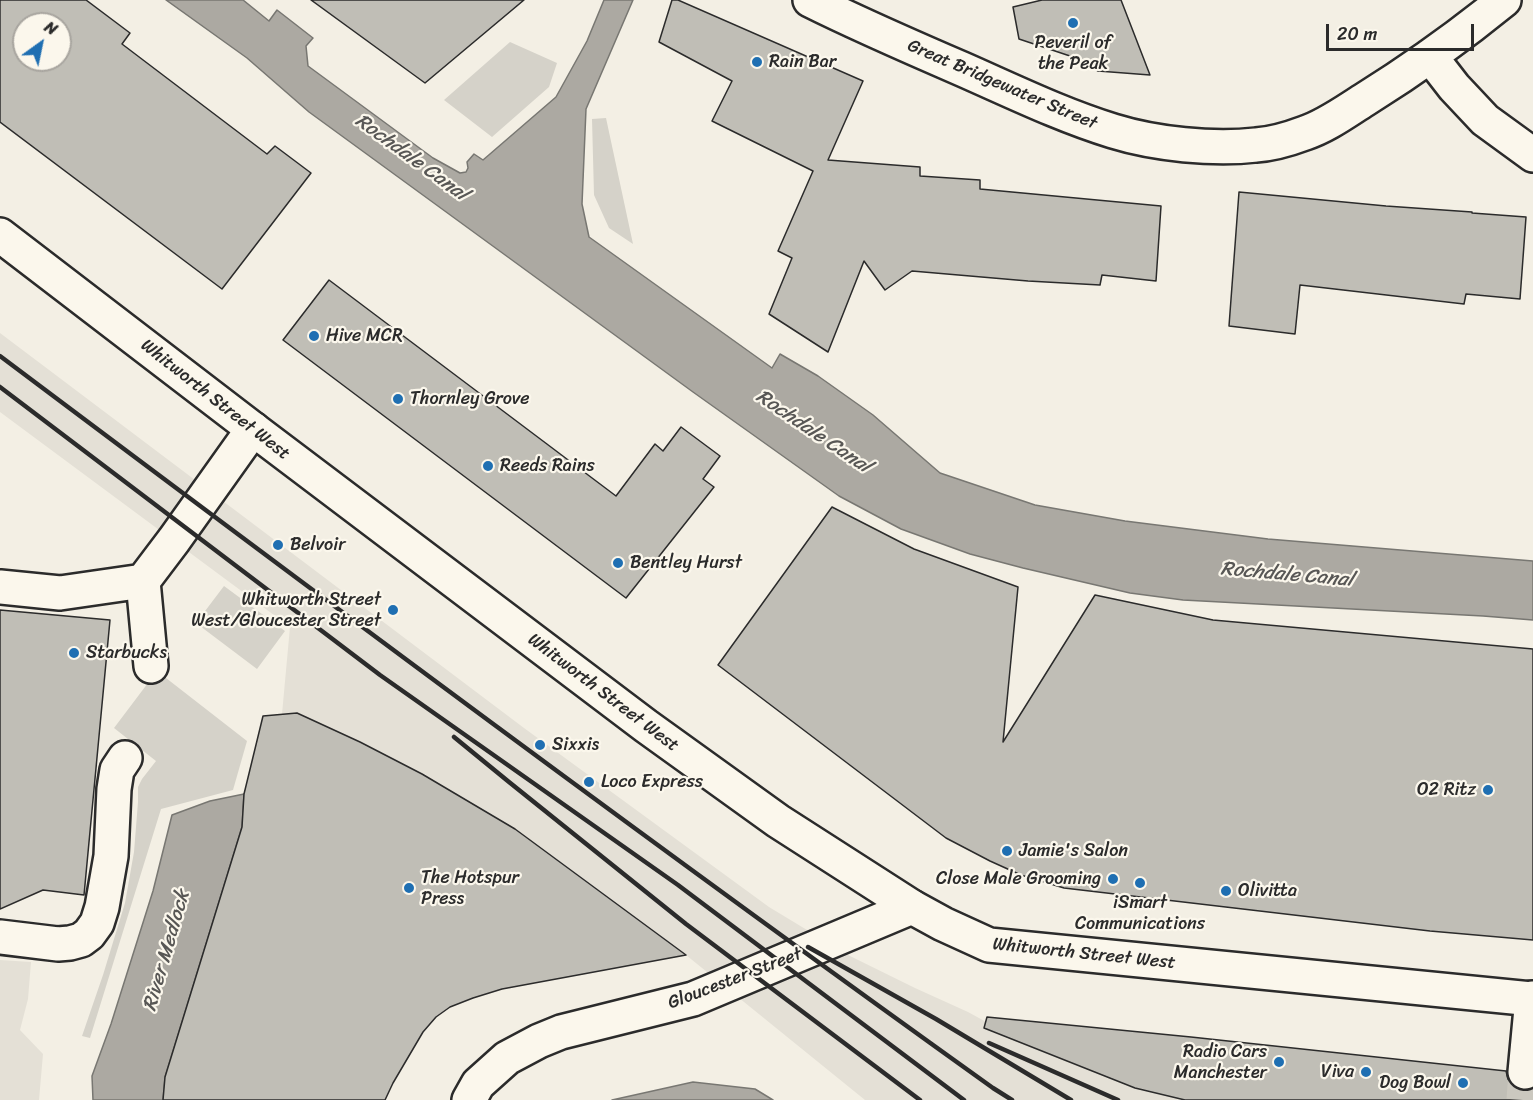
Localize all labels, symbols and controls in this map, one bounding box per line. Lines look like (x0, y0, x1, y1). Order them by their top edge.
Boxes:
north arrow (12, 12, 72, 72)
scale bar (1329, 12, 1478, 50)
text: N (38, 13, 64, 43)
marker: Peveril of the Peak (1066, 16, 1080, 30)
text: 20 m (1337, 18, 1377, 50)
place label: Peveril of the Peak (1034, 32, 1112, 74)
street label: Great Bridgewater Street (904, 35, 1100, 135)
place label: Rain Bar (769, 51, 836, 73)
marker: Rain Bar (750, 55, 764, 69)
water label: Rochdale Canal (350, 109, 472, 207)
place label: Hive MCR (326, 325, 403, 347)
marker: Hive MCR (307, 329, 321, 343)
street label: Whitworth Street West (136, 335, 294, 465)
water label: Rochdale Canal (751, 385, 875, 479)
place label: Thornley Grove (410, 388, 530, 410)
marker: Thornley Grove (391, 392, 405, 406)
place label: Reeds Rains (500, 455, 595, 477)
marker: Reeds Rains (481, 459, 495, 473)
place label: Belvoir (290, 534, 346, 556)
marker: Belvoir (271, 538, 285, 552)
place label: Bentley Hurst (630, 552, 742, 574)
marker: Bentley Hurst (611, 556, 625, 570)
water label: Rochdale Canal (1220, 557, 1354, 593)
place label: Whitworth Street West/Gloucester Street (191, 589, 381, 632)
marker: Whitworth Street West/Gloucester Street (386, 603, 400, 617)
street label: Whitworth Street West (523, 629, 683, 757)
place label: Starbucks (86, 642, 167, 664)
marker: Starbucks (67, 646, 81, 660)
place label: Sixxis (552, 734, 599, 756)
marker: Sixxis (533, 738, 547, 752)
place label: Loco Express (601, 771, 703, 793)
marker: Loco Express (582, 775, 596, 789)
place label: O2 Ritz (1417, 779, 1476, 801)
marker: O2 Ritz (1481, 783, 1495, 797)
place label: Jamie's Salon (1019, 840, 1128, 862)
marker: Jamie's Salon (1000, 844, 1014, 858)
place label: The Hotspur Press (421, 867, 519, 910)
place label: Close Male Grooming (936, 868, 1101, 890)
marker: Close Male Grooming (1106, 872, 1120, 886)
marker: iSmart Communications (1133, 876, 1147, 890)
place label: Olivitta (1238, 880, 1297, 902)
marker: The Hotspur Press (402, 881, 416, 895)
marker: Olivitta (1219, 884, 1233, 898)
water label: River Medlock (138, 888, 196, 1014)
place label: iSmart Communications (1075, 892, 1205, 934)
street label: Whitworth Street West (992, 934, 1176, 974)
street label: Gloucester Street (665, 944, 805, 1014)
place label: Radio Cars Manchester (1174, 1041, 1267, 1084)
marker: Radio Cars Manchester (1272, 1055, 1286, 1069)
place label: Viva (1321, 1061, 1354, 1083)
marker: Viva (1359, 1065, 1373, 1079)
place label: Dog Bowl (1379, 1072, 1451, 1094)
marker: Dog Bowl (1456, 1076, 1470, 1090)

